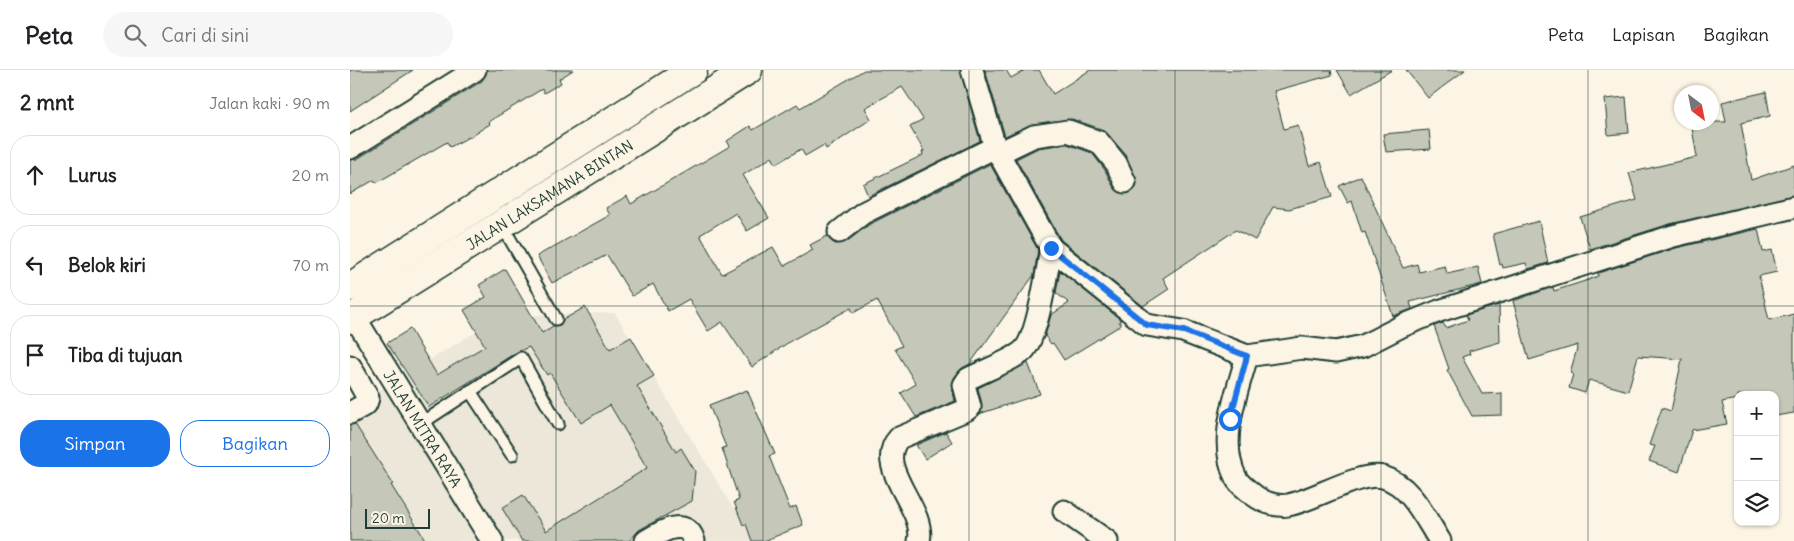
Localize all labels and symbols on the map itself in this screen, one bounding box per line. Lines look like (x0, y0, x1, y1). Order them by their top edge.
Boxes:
north arrow (1674, 85, 1719, 130)
street label: JALAN LAKSAMANA BINTAN (462, 135, 636, 254)
route end (1040, 237, 1063, 260)
street label: JALAN MITRA RAYA (380, 366, 466, 491)
route start (1219, 408, 1242, 431)
scale bar (365, 506, 430, 529)

